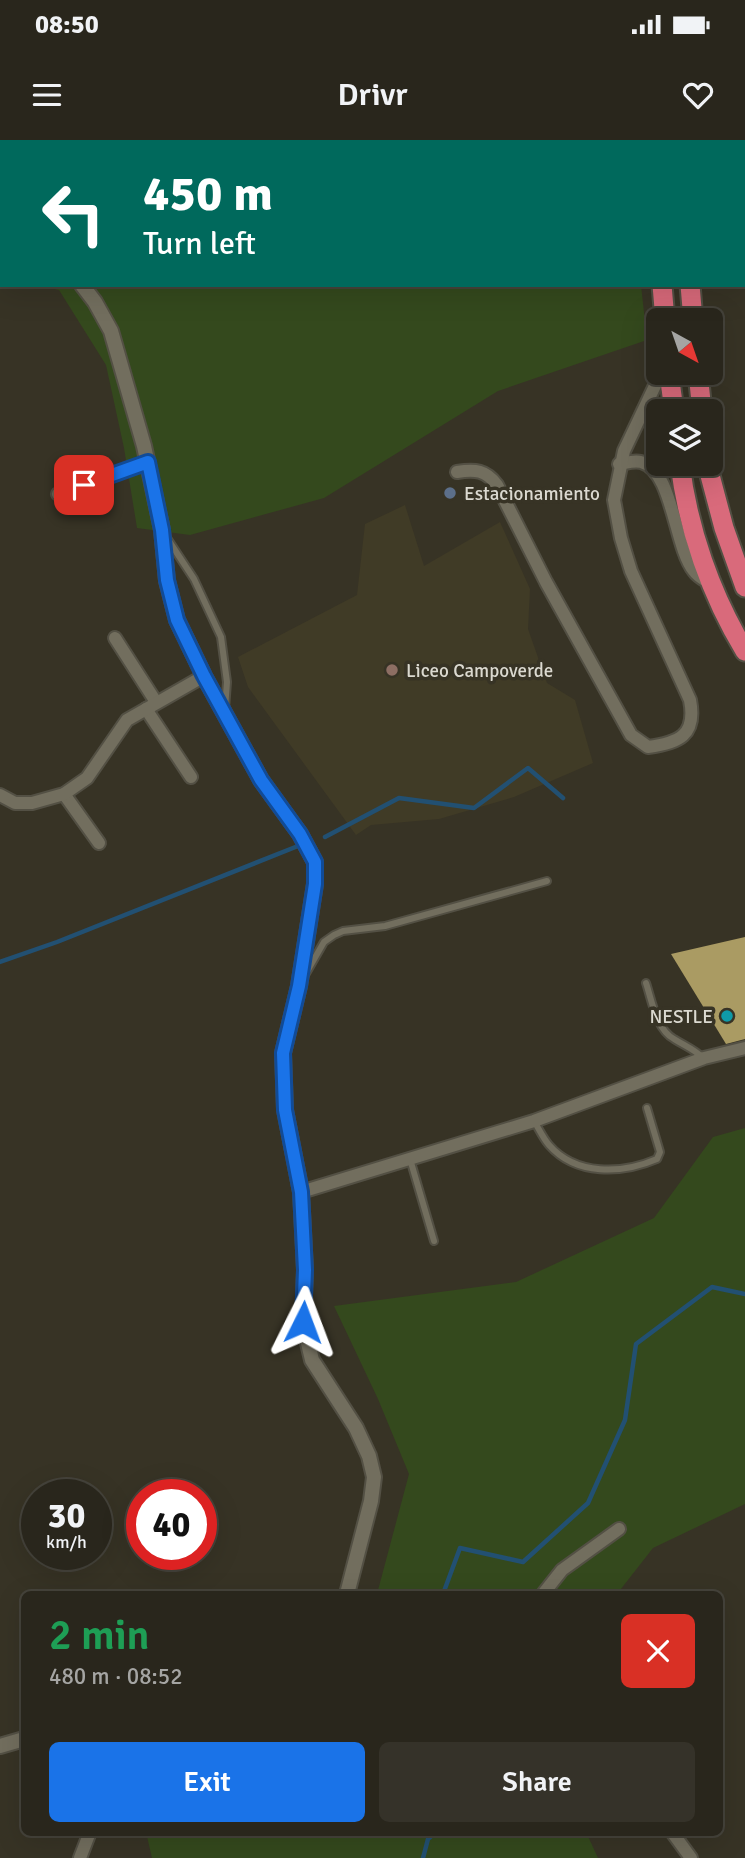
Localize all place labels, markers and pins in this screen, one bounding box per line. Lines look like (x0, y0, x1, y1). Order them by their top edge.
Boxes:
pin (54, 455, 114, 515)
place label: Estacionamiento (464, 482, 600, 506)
marker: Estacionamiento (442, 485, 458, 501)
place label: Liceo Campoverde (406, 659, 553, 683)
marker: Liceo Campoverde (384, 662, 400, 678)
place label: NESTLE (649, 1005, 713, 1029)
marker: NESTLE (719, 1008, 735, 1024)

